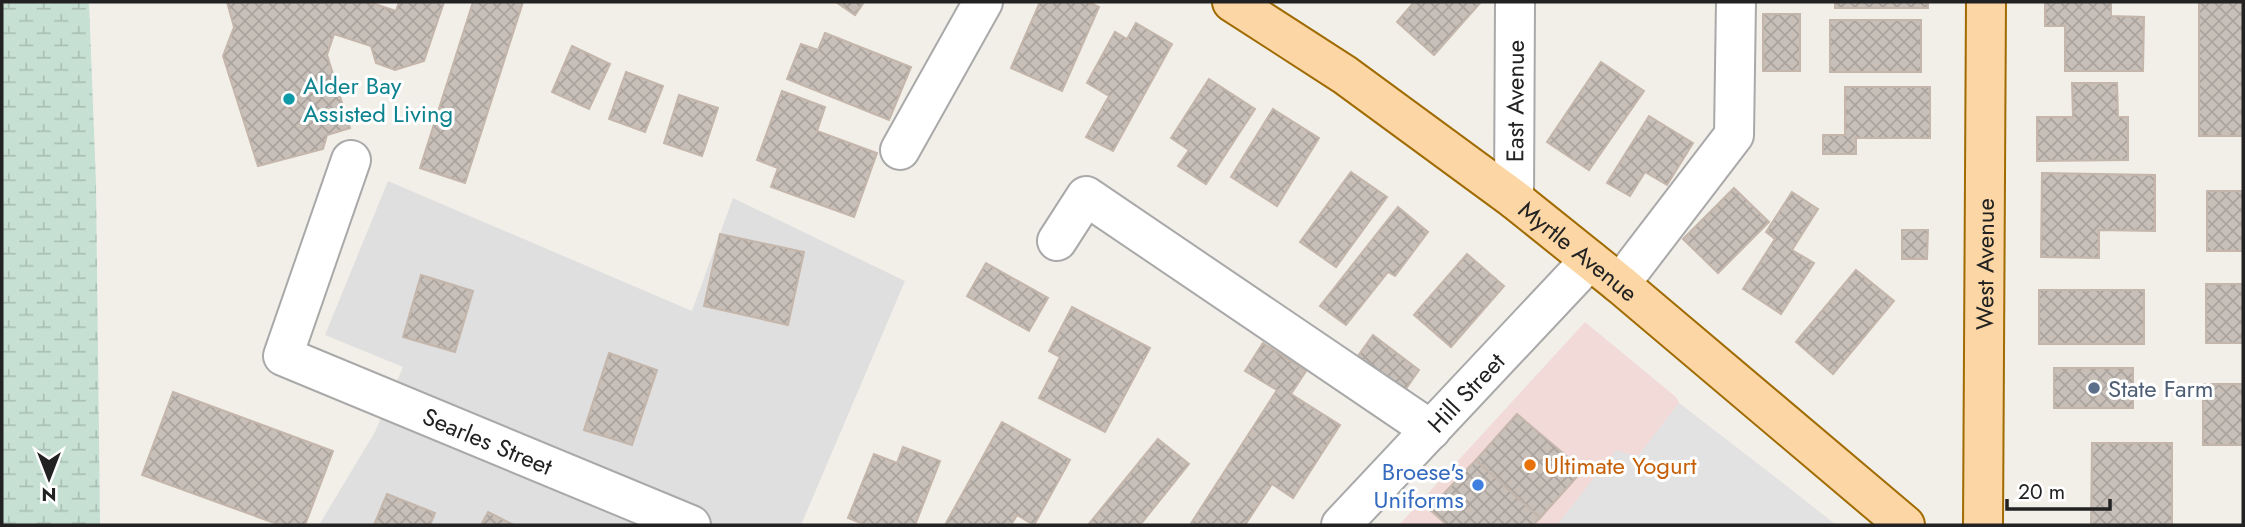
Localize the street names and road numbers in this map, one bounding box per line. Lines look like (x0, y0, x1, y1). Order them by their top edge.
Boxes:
street label: East Avenue (1497, 40, 1532, 162)
street label: Myrtle Avenue (1512, 192, 1646, 310)
street label: West Avenue (1967, 198, 2002, 330)
street label: Hill Street (1419, 344, 1512, 440)
street label: Searles Street (417, 398, 558, 483)

